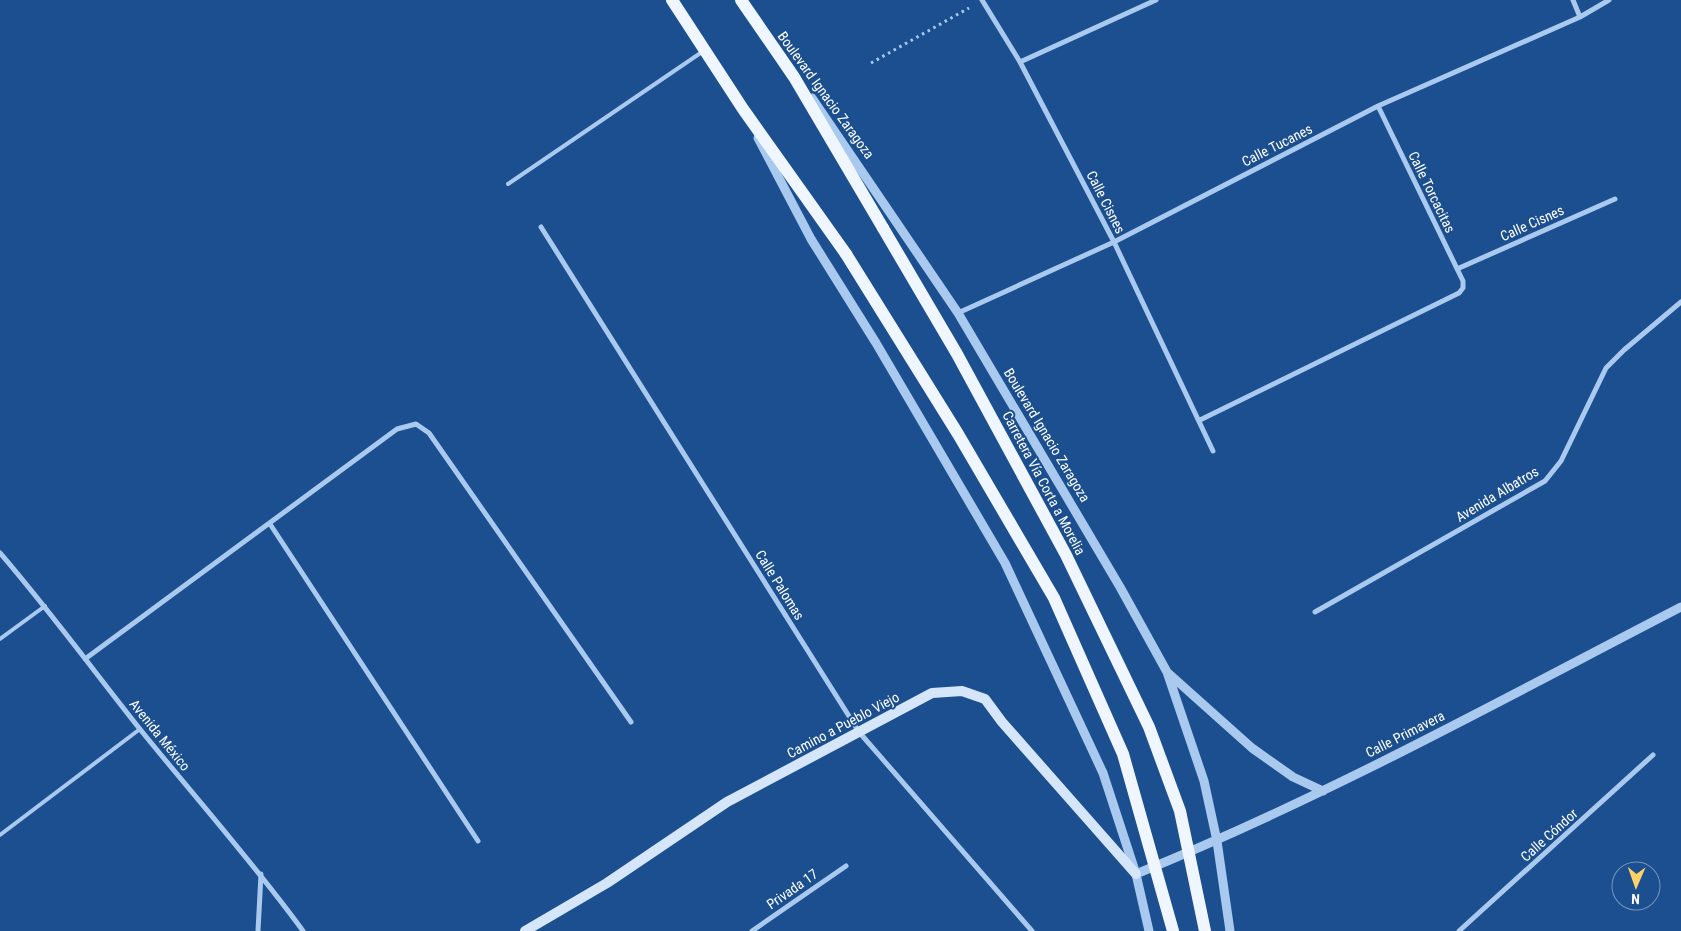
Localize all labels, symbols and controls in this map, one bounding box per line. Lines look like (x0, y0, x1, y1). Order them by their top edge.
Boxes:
street label: Boulevard Ignacio Zaragoza (774, 28, 878, 162)
street label: Calle Tucanes (1239, 120, 1315, 170)
street label: Calle Torcacitas (1405, 149, 1459, 235)
street label: Calle Cisnes (1083, 168, 1129, 236)
street label: Calle Cisnes (1498, 202, 1566, 244)
street label: Boulevard Ignacio Zaragoza (1001, 365, 1093, 505)
street label: Carretera Vía Corta a Morelia (999, 408, 1089, 558)
street label: Avenida Albatros (1453, 463, 1541, 525)
street label: Calle Palomas (752, 547, 808, 623)
street label: Camino a Pueblo Viejo (784, 689, 902, 761)
street label: Avenida México (126, 696, 194, 774)
street label: Calle Primavera (1363, 707, 1447, 761)
street label: Calle Cóndor (1517, 805, 1581, 865)
north arrow (1611, 861, 1661, 911)
street label: Privada 17 (763, 866, 821, 912)
text: N (1631, 891, 1640, 907)

